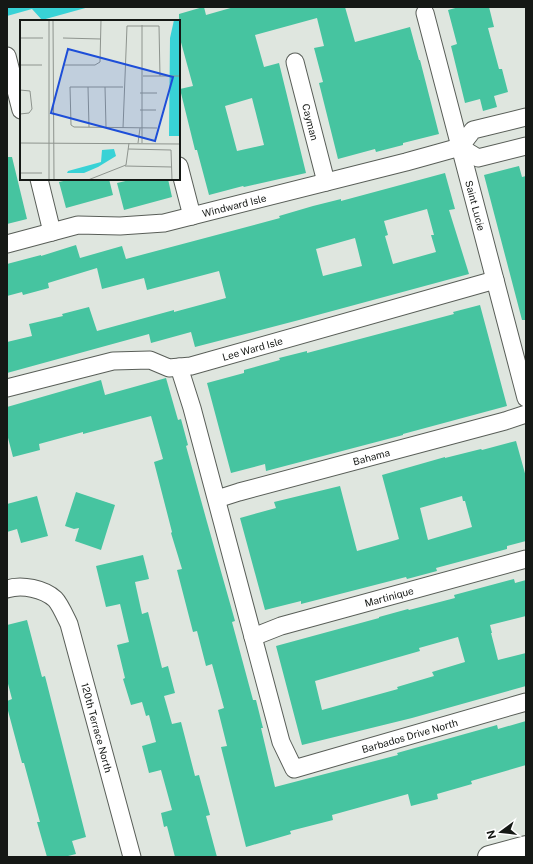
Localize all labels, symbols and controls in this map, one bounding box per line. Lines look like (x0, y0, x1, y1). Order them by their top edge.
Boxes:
inset map (20, 20, 180, 180)
street label: Cayman (300, 102, 321, 142)
street label: Saint Lucie (463, 179, 488, 232)
street label: Windward Isle (201, 191, 268, 219)
street label: Lee Ward Isle (221, 334, 284, 363)
street label: Bahama (352, 446, 391, 467)
street label: Martinique (363, 584, 415, 609)
street label: 120th Terrace North (79, 681, 115, 774)
street label: Barbados Drive North (360, 716, 459, 755)
north arrow (481, 812, 521, 852)
text: N (484, 829, 498, 840)

